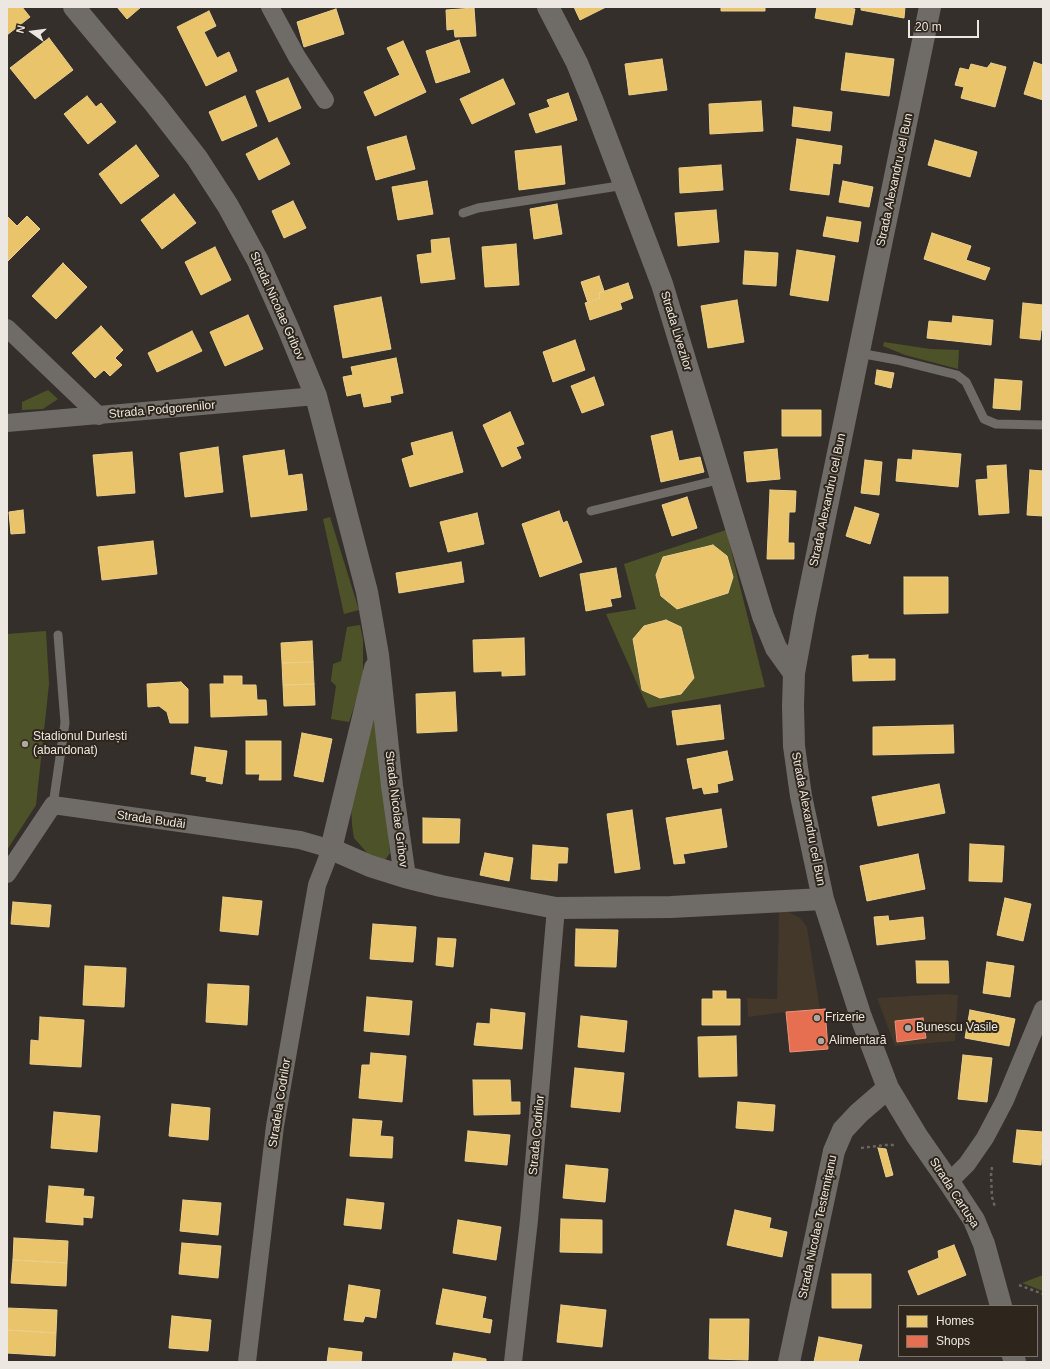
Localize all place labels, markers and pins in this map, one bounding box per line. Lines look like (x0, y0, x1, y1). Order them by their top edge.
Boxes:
place label: Stadionul Durlești (abandonat) (33, 730, 127, 758)
marker: Stadionul Durlești (abandonat) (20, 739, 30, 749)
place label: Frizerie (825, 1011, 865, 1025)
marker: Frizerie (812, 1013, 822, 1023)
place label: Bunescu Vasile (916, 1021, 998, 1035)
marker: Bunescu Vasile (903, 1023, 913, 1033)
place label: Alimentară (829, 1034, 886, 1048)
marker: Alimentară (816, 1036, 826, 1046)

